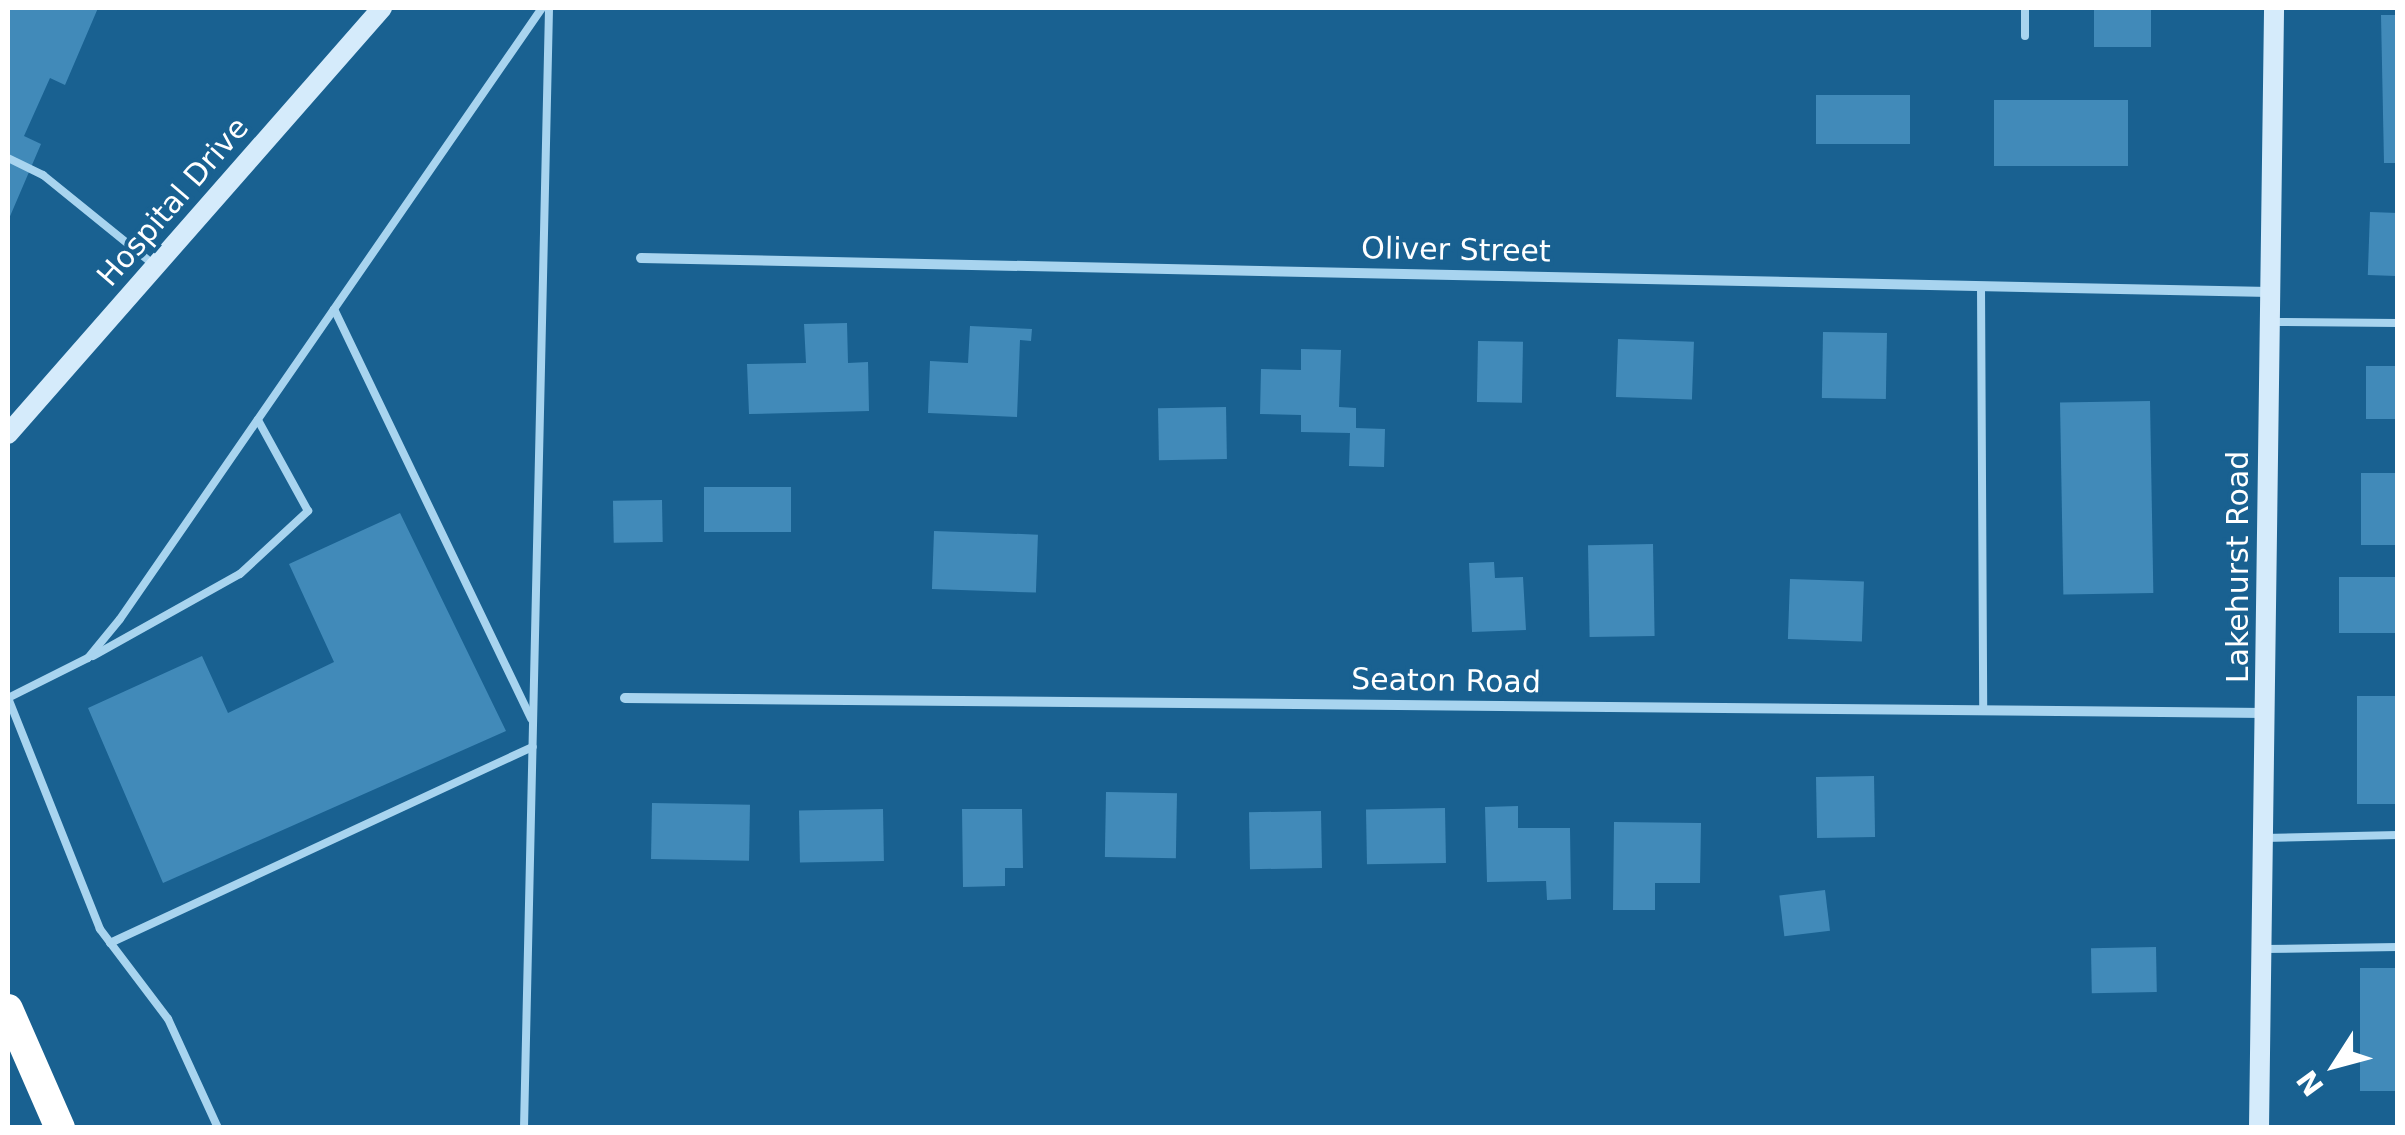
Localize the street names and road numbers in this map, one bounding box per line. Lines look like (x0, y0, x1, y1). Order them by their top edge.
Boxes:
street label: Hospital Drive (90, 110, 256, 294)
street label: Oliver Street (1361, 230, 1551, 270)
street label: Lakehurst Road (2220, 451, 2256, 683)
street label: Seaton Road (1351, 661, 1541, 701)

